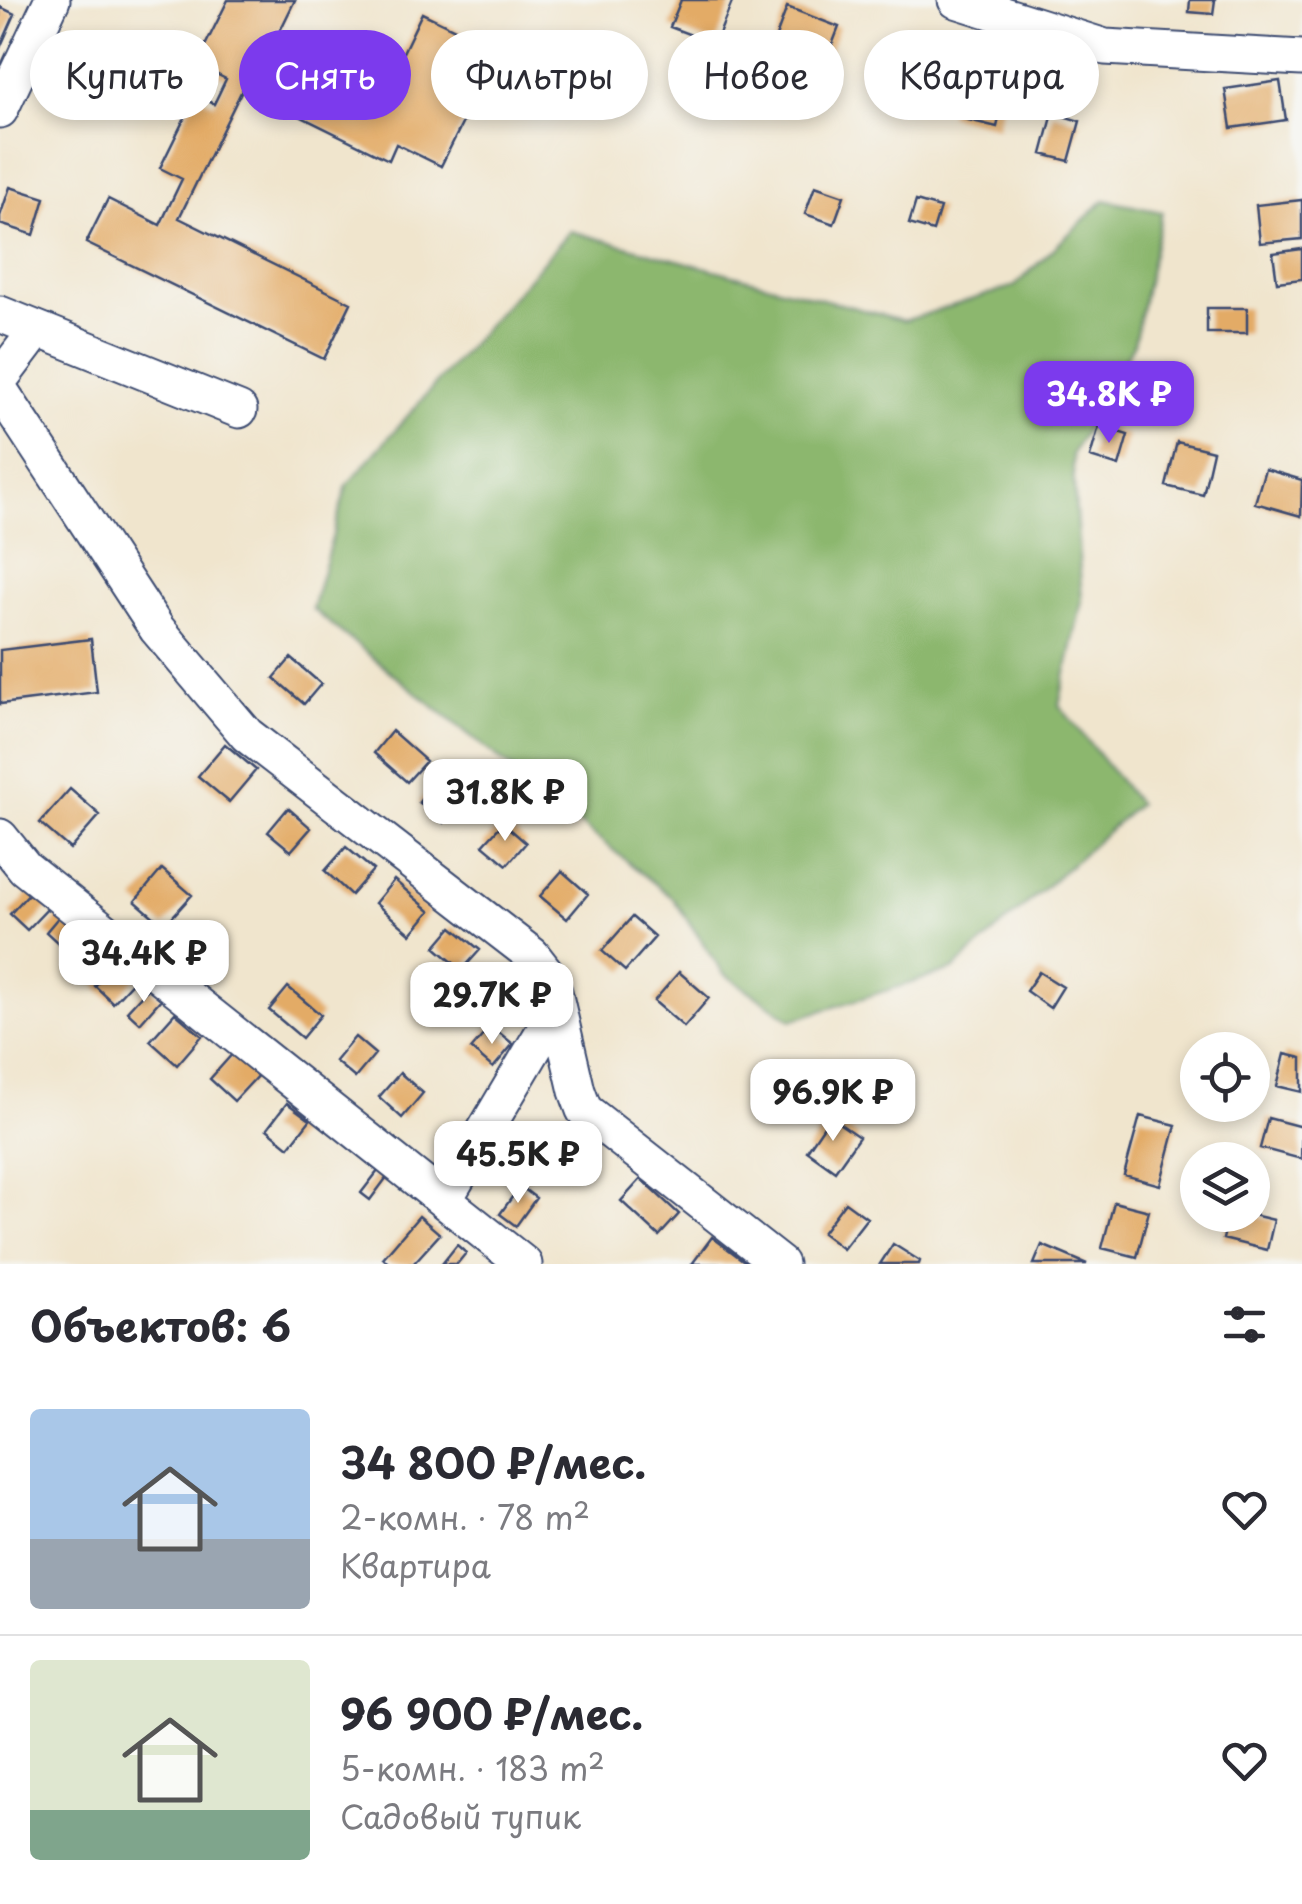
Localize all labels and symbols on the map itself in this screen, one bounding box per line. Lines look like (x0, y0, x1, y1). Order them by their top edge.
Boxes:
pin: 34.8K ₽ (1017, 361, 1201, 446)
pin: 31.8K ₽ (413, 759, 597, 844)
pin: 34.4K ₽ (52, 920, 236, 1005)
pin: 29.7K ₽ (400, 962, 584, 1047)
pin: 96.9K ₽ (741, 1059, 925, 1144)
pin: 45.5K ₽ (426, 1121, 610, 1206)

